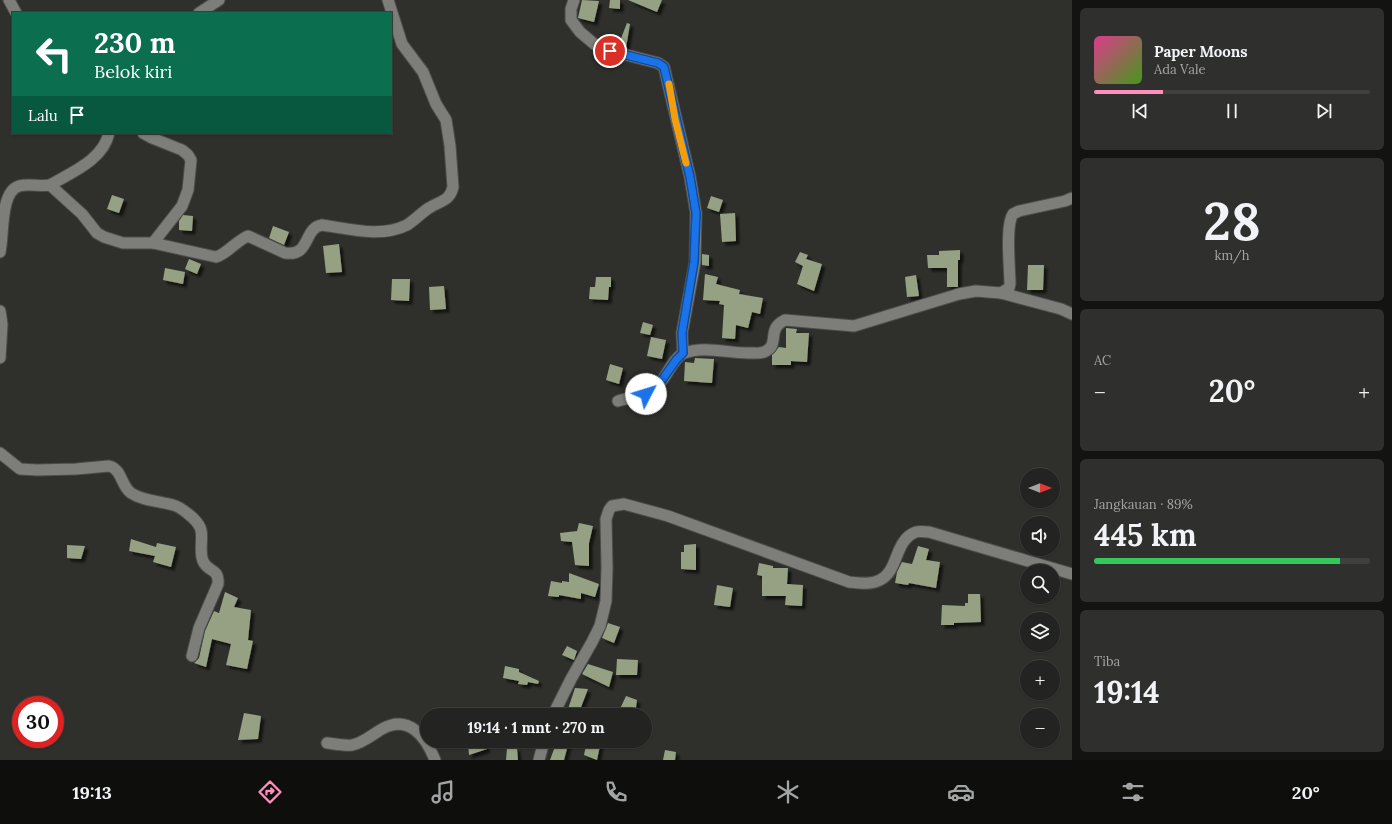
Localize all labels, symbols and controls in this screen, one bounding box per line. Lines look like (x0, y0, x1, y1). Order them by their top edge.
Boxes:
text: 230 m (94, 25, 176, 61)
icon: left (28, 28, 80, 80)
pin (593, 34, 627, 68)
icon: arrive (599, 40, 621, 62)
text: Paper Moons (1154, 42, 1248, 61)
text: Belok kiri (94, 60, 172, 83)
text: Ada Vale (1154, 61, 1206, 78)
icon: previous (1129, 100, 1151, 122)
icon: pause (1221, 100, 1243, 122)
icon: next (1313, 100, 1335, 122)
icon: arrive (66, 104, 88, 126)
text: Lalu (28, 106, 58, 125)
text: 28 (1203, 188, 1261, 254)
text: km/h (1214, 247, 1250, 264)
text: AC (1094, 352, 1111, 369)
text: 20° (1209, 372, 1255, 410)
position arrow (625, 373, 667, 415)
text: − (1094, 378, 1106, 406)
text: + (1358, 378, 1370, 406)
north arrow (1020, 468, 1060, 508)
map controls (1020, 468, 1060, 748)
text: Jangkauan · 89% (1094, 496, 1193, 513)
button: sound (1020, 516, 1060, 556)
text: 445 km (1094, 516, 1197, 554)
button: search (1020, 564, 1060, 604)
button: layers (1020, 612, 1060, 652)
text: Tiba (1094, 653, 1120, 670)
button: + (1020, 660, 1060, 700)
text: 19:14 (1094, 673, 1160, 711)
speed limit sign: 30 (12, 696, 64, 748)
button: − (1020, 708, 1060, 748)
text: 19:14 · 1 mnt · 270 m (467, 718, 605, 737)
icon: directions (256, 778, 284, 806)
icon: music (429, 778, 457, 806)
icon: phone (602, 778, 630, 806)
icon: climate (774, 778, 802, 806)
icon: car (947, 778, 975, 806)
icon: filters (1119, 778, 1147, 806)
text: 19:13 (72, 781, 112, 804)
text: 20° (1292, 781, 1320, 804)

